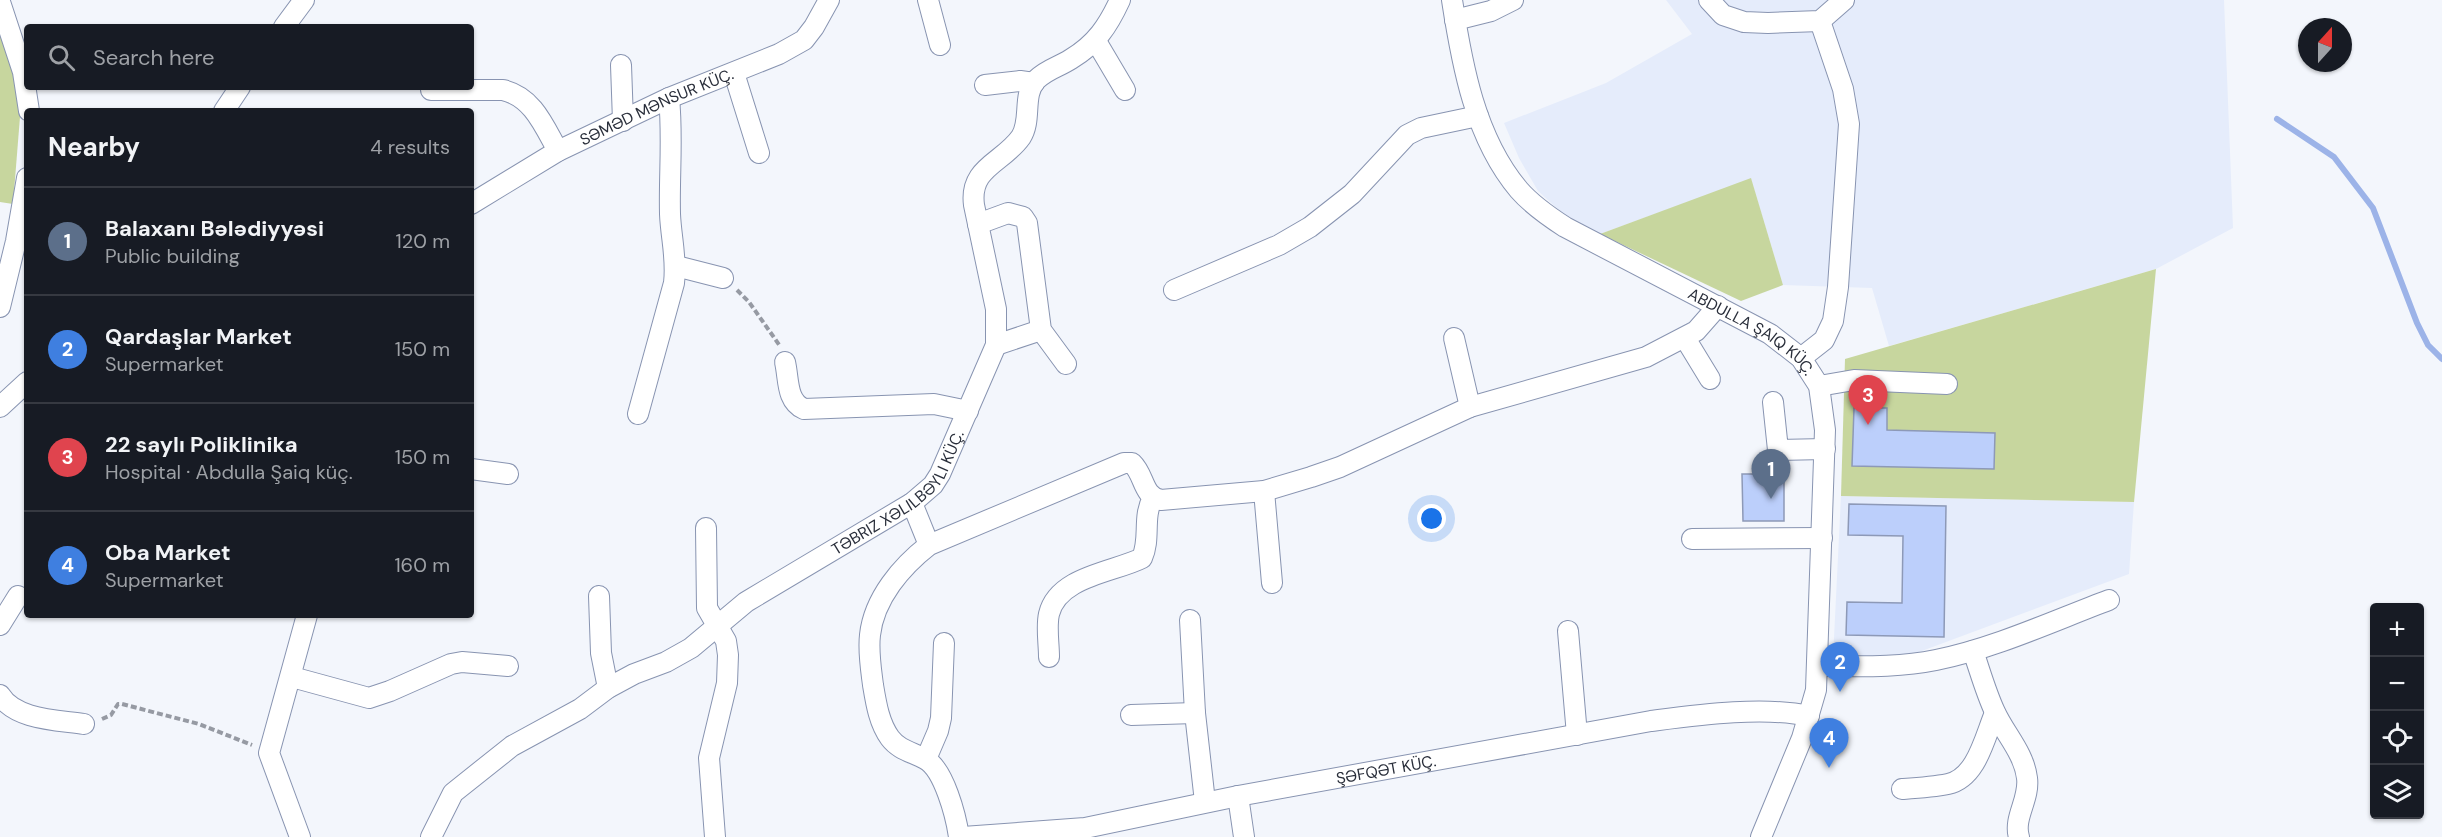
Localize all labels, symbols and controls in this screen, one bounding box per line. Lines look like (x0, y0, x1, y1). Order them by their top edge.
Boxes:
north arrow (2298, 18, 2352, 72)
search box (24, 24, 474, 90)
icon: search (45, 41, 78, 74)
text: Search here (93, 43, 214, 72)
street label: SƏMƏD MƏNSUR KÜÇ. (576, 63, 736, 150)
text: Nearby (48, 130, 140, 164)
text: 4 results (370, 134, 450, 160)
text: Balaxanı Bələdiyyəsi (105, 214, 324, 243)
text: 1 (64, 228, 71, 254)
text: 120 m (396, 228, 450, 254)
text: Public building (105, 243, 240, 269)
street label: ABDULLA ŞAIQ KÜÇ. (1685, 283, 1819, 379)
text: Qardaşlar Market (105, 322, 292, 351)
text: 2 (62, 336, 73, 362)
text: 150 m (395, 336, 450, 362)
text: Supermarket (105, 351, 224, 377)
pin: 3 (1848, 376, 1888, 425)
street label: TƏBRIZ XƏLILBƏYLI KÜÇ. (828, 427, 969, 560)
text: 22 saylı Poliklinika (105, 430, 298, 459)
text: 3 (61, 444, 74, 470)
text: 150 m (395, 444, 450, 470)
pin: 1 (1752, 450, 1790, 499)
text: Hospital · Abdulla Şaiq küç. (105, 459, 353, 485)
your location (1417, 504, 1446, 533)
text: Oba Market (105, 538, 231, 567)
text: 4 (61, 552, 74, 578)
text: 160 m (394, 552, 450, 578)
text: Supermarket (105, 567, 224, 593)
map controls (2370, 603, 2424, 819)
button: + (2370, 603, 2424, 657)
pin: 2 (1820, 642, 1860, 692)
button: − (2370, 657, 2424, 711)
button: locate (2370, 711, 2424, 765)
pin: 4 (1810, 718, 1848, 768)
street label: ŞƏFQƏT KÜÇ. (1334, 750, 1438, 789)
button: layers (2370, 765, 2424, 819)

